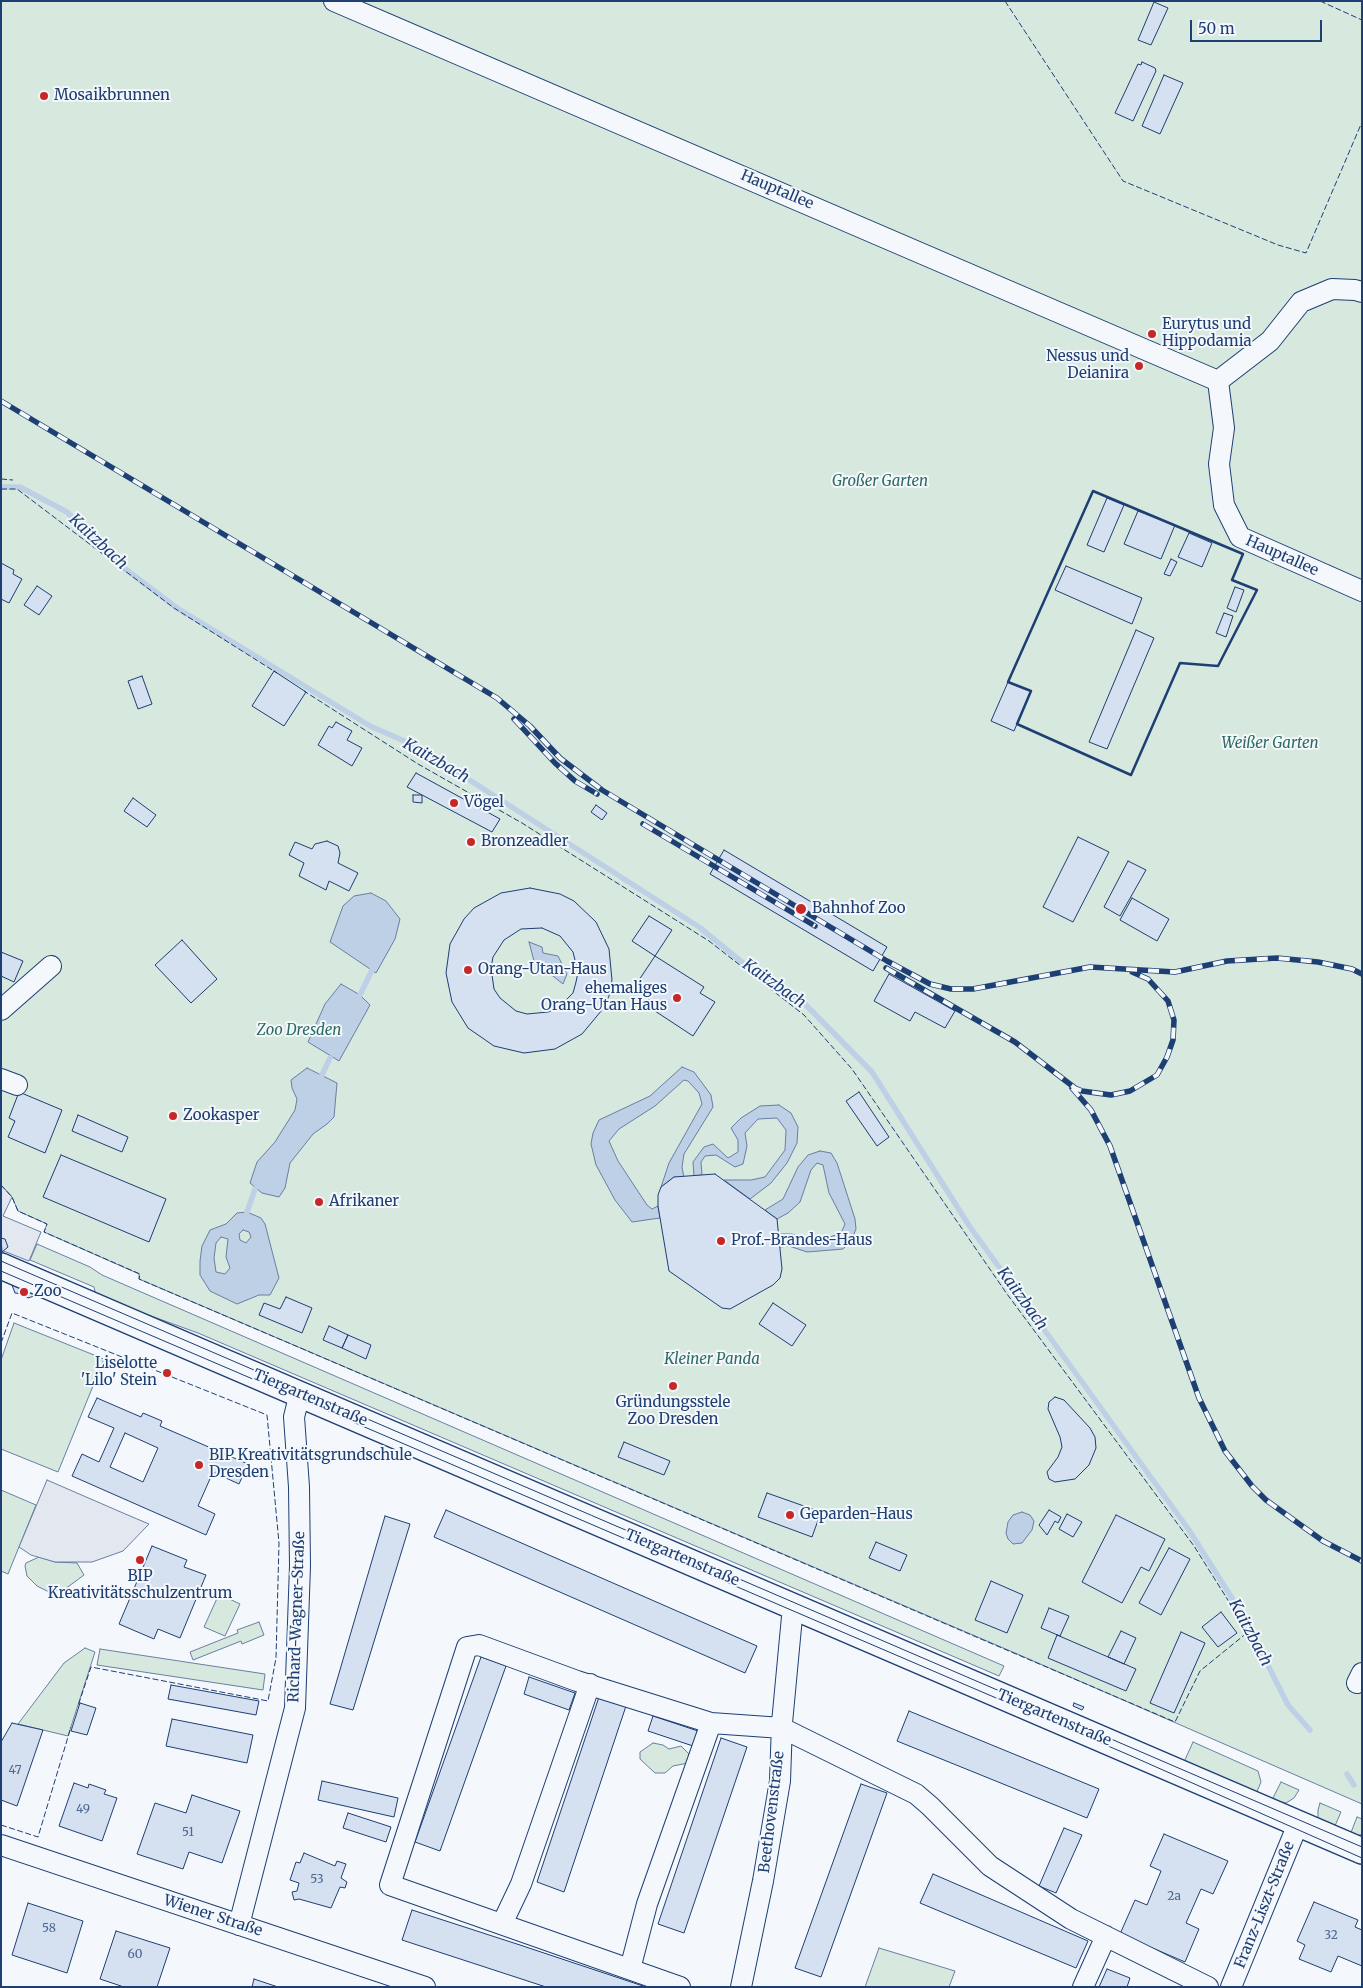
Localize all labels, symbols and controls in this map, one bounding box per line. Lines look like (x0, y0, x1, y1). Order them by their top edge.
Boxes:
scale bar (1193, 10, 1326, 42)
text: 50 m (1198, 19, 1235, 38)
place label: Mosaikbrunnen (54, 87, 170, 105)
marker: Mosaikbrunnen (38, 90, 50, 102)
street label: Hauptallee (738, 167, 816, 213)
place label: Eurytus und Hippodamia (1162, 316, 1252, 351)
marker: Eurytus und Hippodamia (1146, 328, 1158, 340)
place label: Nessus und Deianira (1046, 348, 1129, 383)
marker: Nessus und Deianira (1133, 360, 1145, 372)
park label: Großer Garten (832, 473, 928, 491)
water label: Kaitzbach (65, 510, 131, 574)
street label: Hauptallee (1243, 532, 1321, 580)
water label: Kaitzbach (400, 734, 472, 788)
park label: Weißer Garten (1221, 735, 1319, 753)
place label: Vögel (464, 794, 504, 812)
marker: Vögel (448, 797, 460, 809)
place label: Bronzeadler (481, 833, 568, 851)
marker: Bronzeadler (465, 836, 477, 848)
place label: Bahnhof Zoo (812, 900, 906, 918)
marker: Bahnhof Zoo (794, 902, 808, 916)
water label: Kaitzbach (739, 955, 809, 1013)
place label: Orang-Utan-Haus (478, 961, 607, 979)
marker: Orang-Utan-Haus (462, 964, 474, 976)
place label: ehemaliges Orang-Utan Haus (541, 980, 667, 1015)
marker: ehemaliges Orang-Utan Haus (671, 992, 683, 1004)
park label: Zoo Dresden (257, 1022, 341, 1040)
place label: Zookasper (183, 1107, 259, 1125)
marker: Zookasper (167, 1110, 179, 1122)
place label: Afrikaner (329, 1193, 399, 1211)
marker: Afrikaner (313, 1196, 325, 1208)
place label: Prof.-Brandes-Haus (731, 1232, 872, 1250)
marker: Prof.-Brandes-Haus (715, 1235, 727, 1247)
water label: Kaitzbach (993, 1264, 1051, 1334)
place label: Zoo (34, 1283, 62, 1301)
marker: Zoo (18, 1286, 30, 1298)
park label: Kleiner Panda (664, 1351, 760, 1369)
place label: Liselotte 'Lilo' Stein (81, 1355, 157, 1390)
street label: Tiergartenstraße (250, 1366, 370, 1430)
marker: Liselotte 'Lilo' Stein (161, 1367, 173, 1379)
marker: Gründungsstele Zoo Dresden (667, 1380, 679, 1392)
place label: Gründungsstele Zoo Dresden (616, 1394, 730, 1429)
place label: BIP Kreativitätsgrundschule Dresden (209, 1447, 412, 1482)
marker: BIP Kreativitätsgrundschule Dresden (193, 1459, 205, 1471)
place label: Geparden-Haus (800, 1506, 913, 1524)
marker: Geparden-Haus (784, 1509, 796, 1521)
street label: Tiergartenstraße (622, 1526, 742, 1590)
street label: Richard-Wagner-Straße (285, 1531, 309, 1703)
marker: BIP Kreativitätsschulzentrum (134, 1554, 146, 1566)
place label: BIP Kreativitätsschulzentrum (48, 1568, 232, 1603)
water label: Kaitzbach (1224, 1596, 1276, 1670)
street label: Tiergartenstraße (994, 1686, 1114, 1750)
street label: Beethovenstraße (756, 1750, 788, 1874)
house number: 47 (8, 1764, 22, 1778)
house number: 49 (76, 1803, 90, 1817)
house number: 51 (182, 1826, 194, 1840)
street label: Franz-Liszt-Straße (1231, 1839, 1299, 1971)
house number: 53 (310, 1873, 324, 1887)
house number: 2a (1167, 1890, 1181, 1904)
street label: Wiener Straße (161, 1892, 265, 1940)
house number: 58 (42, 1922, 56, 1936)
house number: 32 (1324, 1929, 1338, 1943)
house number: 60 (128, 1948, 142, 1962)

